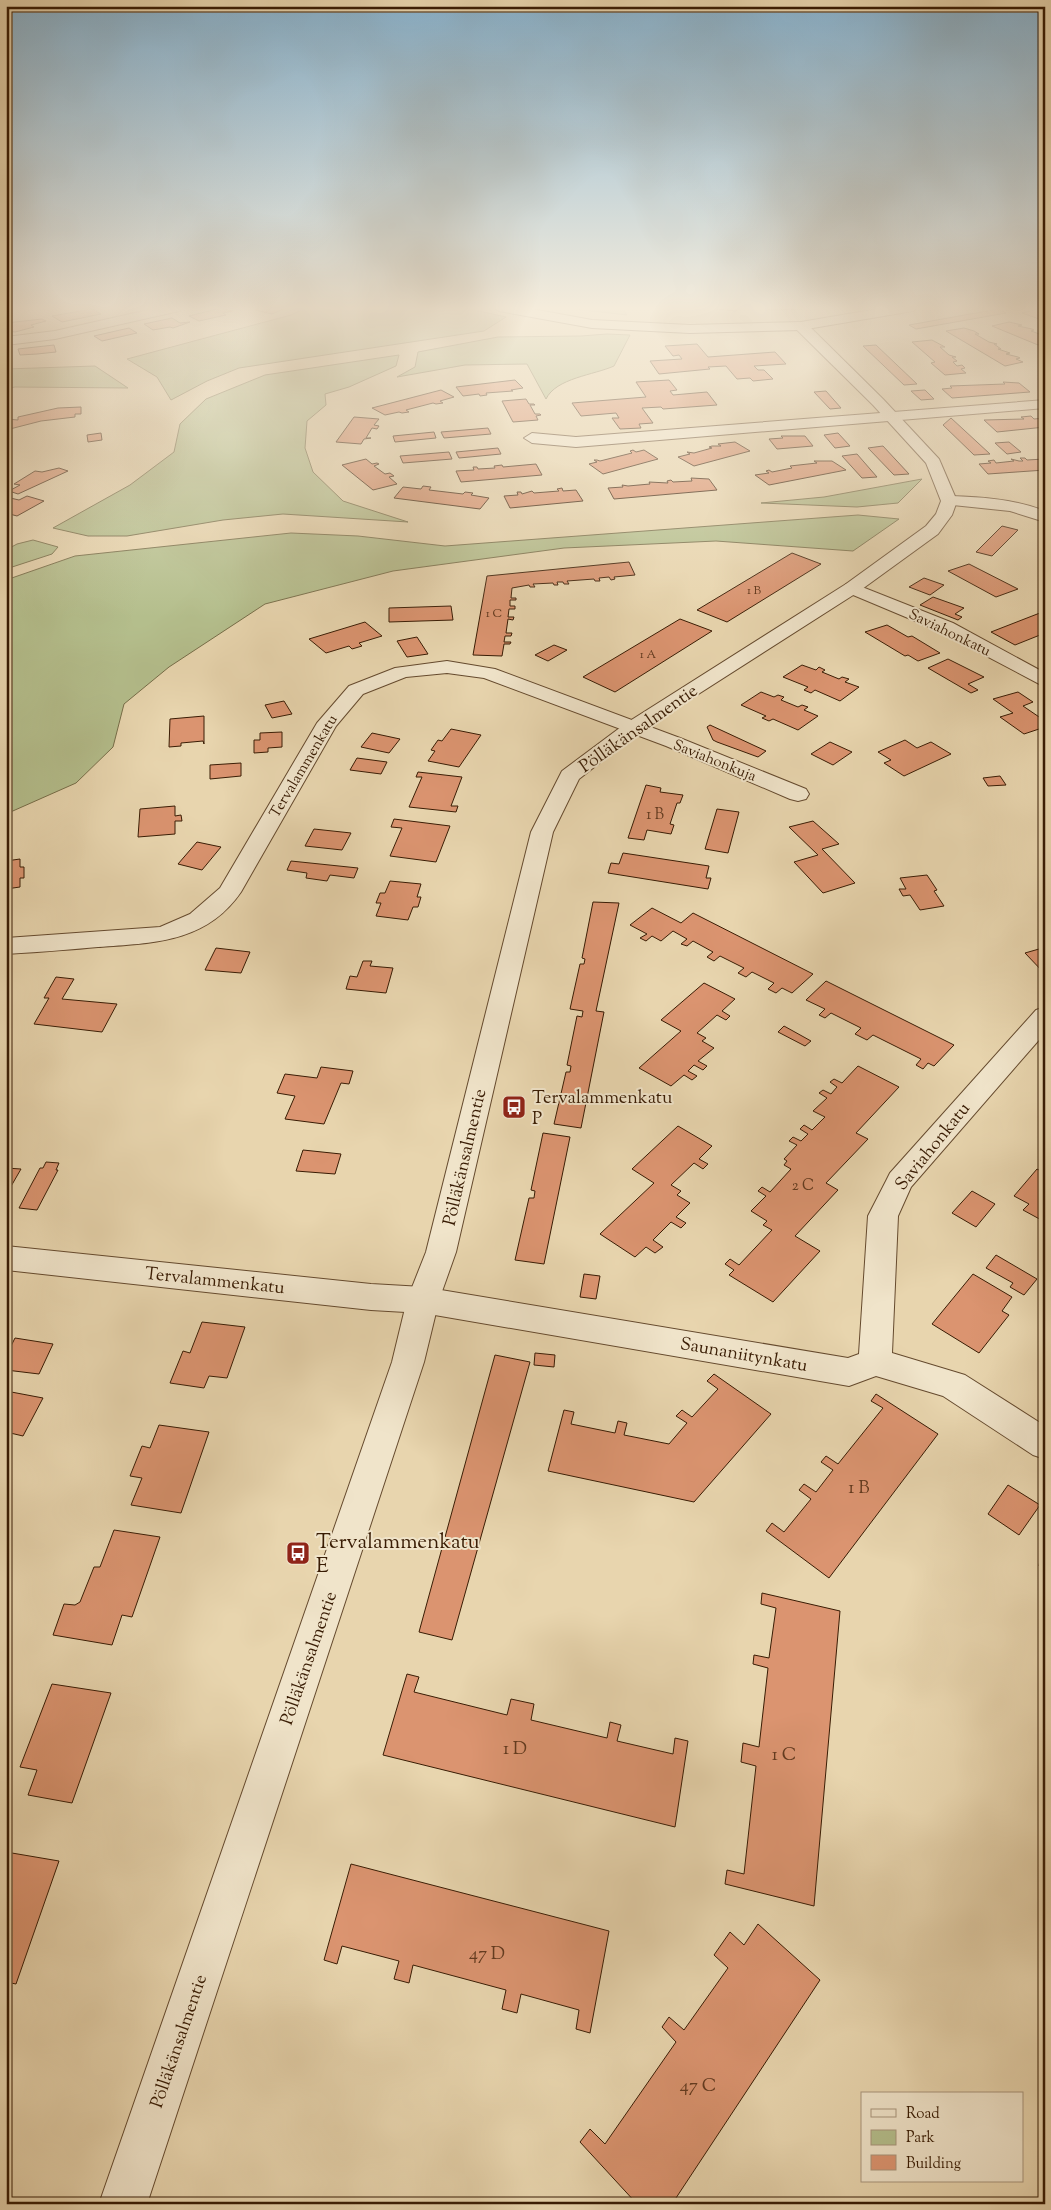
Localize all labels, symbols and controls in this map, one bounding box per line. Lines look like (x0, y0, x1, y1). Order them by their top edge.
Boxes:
house number: 1 B (747, 582, 762, 600)
street label: Saviahonkatu (905, 604, 994, 662)
house number: 1 C (486, 605, 502, 623)
house number: 1 A (640, 646, 656, 664)
street label: Pölläkänsalmentie (574, 679, 704, 780)
street label: Tervalammenkatu (265, 711, 344, 822)
street label: Saviahonkuja (670, 735, 759, 788)
house number: 1 B (646, 805, 664, 826)
street label: Pölläkänsalmentie (438, 1086, 494, 1228)
place label: Tervalammenkatu P (532, 1086, 672, 1133)
bus stop icon: Tervalammenkatu P (501, 1094, 527, 1120)
street label: Saviahonkatu (890, 1098, 977, 1197)
house number: 2 C (792, 1176, 814, 1197)
street label: Tervalammenkatu (144, 1262, 286, 1302)
street label: Saunaniitynkatu (678, 1332, 809, 1380)
house number: 1 B (848, 1476, 870, 1502)
place label: Tervalammenkatu E (316, 1528, 480, 1582)
bus stop icon: Tervalammenkatu E (285, 1540, 311, 1566)
street label: Pölläkänsalmentie (275, 1588, 345, 1729)
house number: 1 D (503, 1737, 527, 1763)
house number: 1 C (772, 1743, 796, 1769)
house number: 47 D (469, 1942, 505, 1968)
street label: Pölläkänsalmentie (145, 1971, 215, 2112)
house number: 47 C (680, 2074, 716, 2100)
legend (861, 2092, 1024, 2182)
text: Road (906, 2104, 940, 2125)
text: Park (906, 2128, 935, 2149)
text: Building (906, 2154, 961, 2175)

